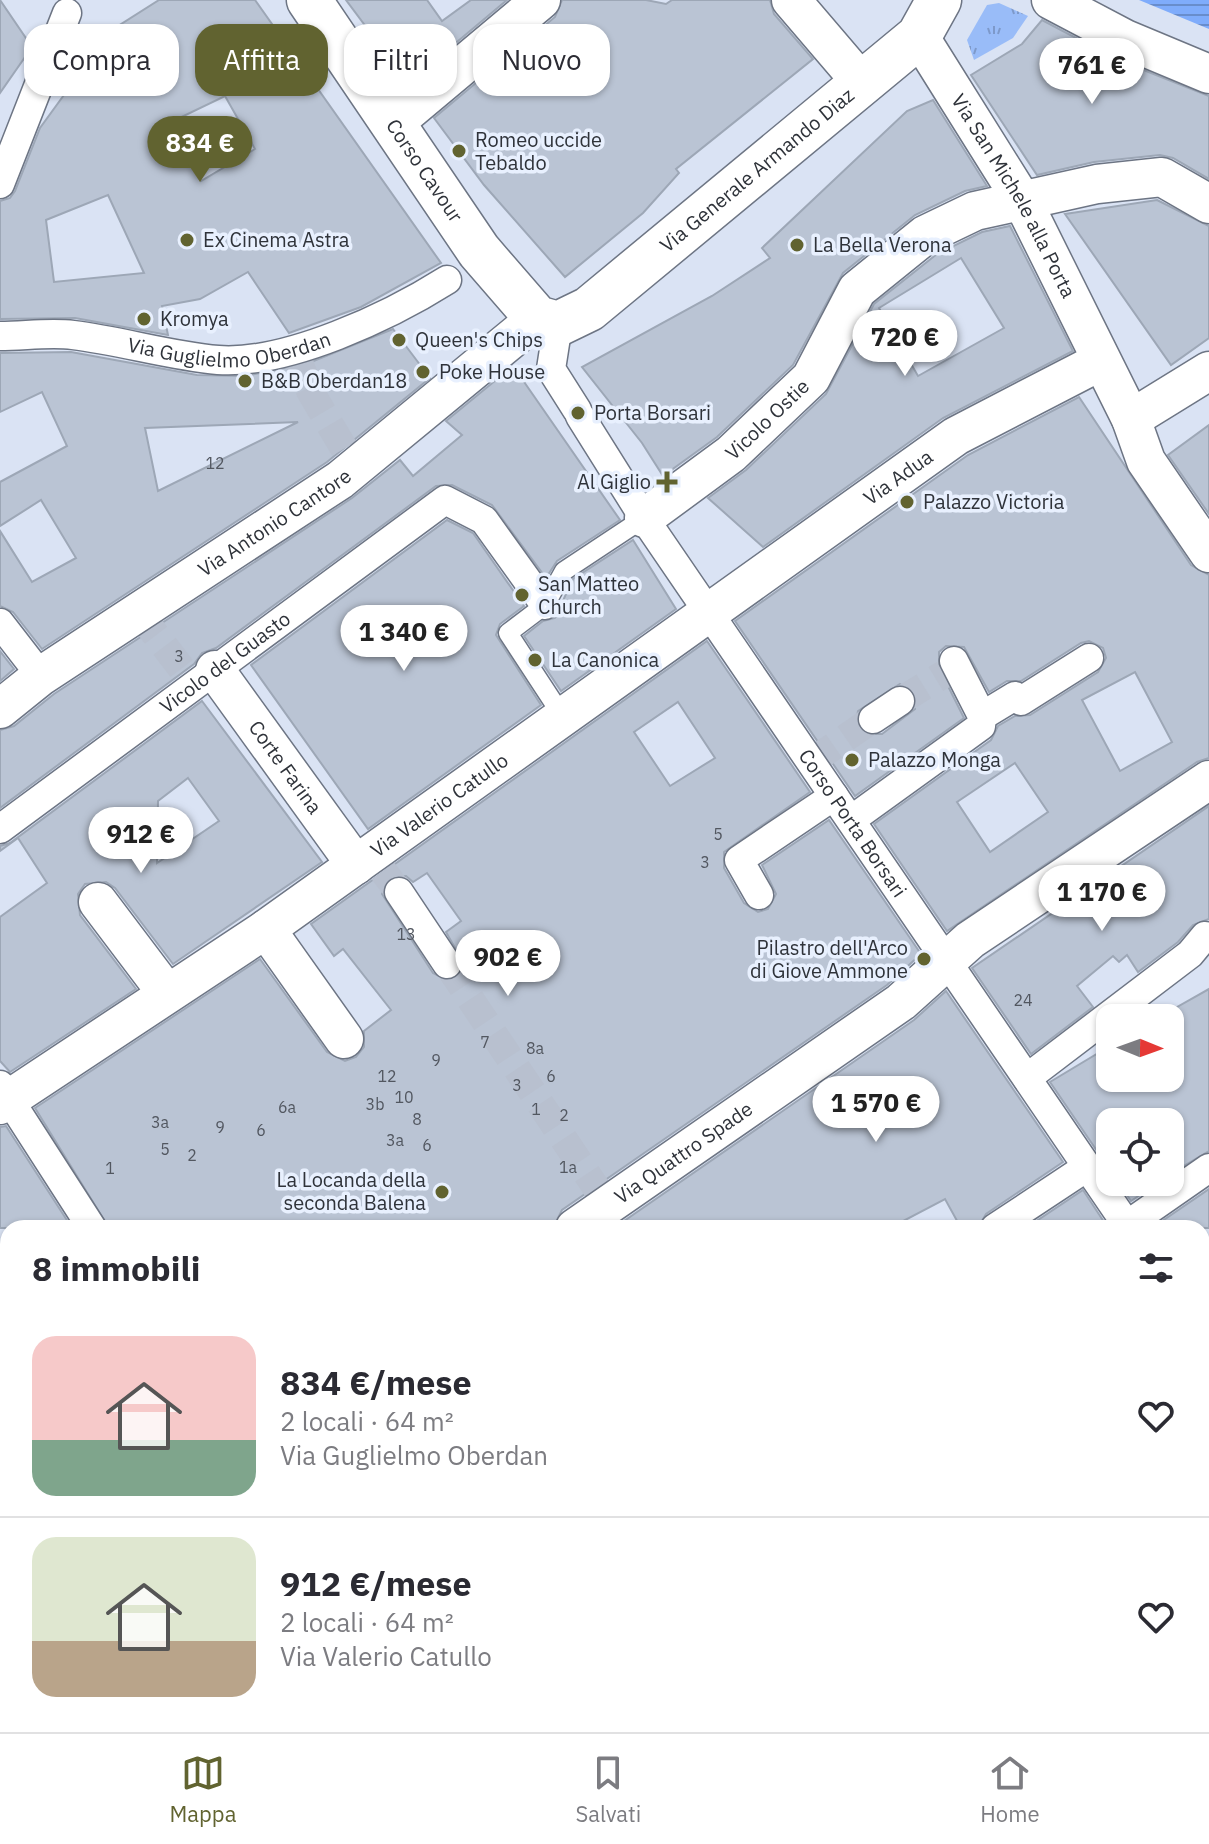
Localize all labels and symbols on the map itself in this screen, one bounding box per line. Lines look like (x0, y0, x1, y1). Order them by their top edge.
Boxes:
pin: 761 € (1036, 38, 1148, 106)
street label: Via Generale Armando Diaz (654, 81, 859, 258)
street label: Via San Michele alla Porta (945, 88, 1083, 303)
street label: Corso Cavour (380, 113, 470, 227)
pin: 834 € (144, 116, 256, 184)
place label: Romeo uccide Tebaldo (475, 126, 602, 176)
marker: Romeo uccide Tebaldo (450, 142, 468, 160)
place label: Ex Cinema Astra (203, 226, 350, 253)
marker: Ex Cinema Astra (178, 231, 196, 249)
place label: La Bella Verona (813, 231, 952, 258)
marker: La Bella Verona (788, 236, 806, 254)
place label: Kromya (160, 305, 229, 332)
marker: Kromya (135, 310, 153, 328)
pin: 720 € (849, 310, 961, 378)
street label: Via Guglielmo Oberdan (125, 325, 334, 373)
place label: Queen's Chips (415, 326, 543, 353)
marker: Queen's Chips (390, 331, 408, 349)
place label: Poke House (439, 358, 545, 385)
marker: Poke House (414, 363, 432, 381)
place label: B&B Oberdan18 (261, 367, 407, 394)
marker: B&B Oberdan18 (236, 372, 254, 390)
street label: Vicolo Ostie (719, 373, 815, 466)
place label: Porta Borsari (594, 399, 711, 426)
marker: Porta Borsari (569, 404, 587, 422)
street label: Via Adua (858, 443, 938, 511)
house number: 12 (205, 453, 225, 473)
street label: Via Antonio Cantore (192, 462, 357, 583)
place label: Al Giglio (577, 468, 651, 495)
marker: Al Giglio (658, 473, 676, 491)
place label: Palazzo Victoria (923, 488, 1065, 515)
marker: Palazzo Victoria (898, 493, 916, 511)
place label: San Matteo Church (538, 570, 639, 620)
marker: San Matteo Church (513, 586, 531, 604)
street label: Vicolo del Guasto (154, 605, 296, 719)
pin: 1 340 € (330, 605, 478, 673)
house number: 3 (174, 646, 184, 666)
place label: La Canonica (551, 646, 659, 673)
marker: La Canonica (526, 651, 544, 669)
street label: Corte Farina (243, 715, 329, 819)
street label: Corso Porta Borsari (793, 744, 913, 902)
street label: Via Valerio Catullo (365, 746, 513, 863)
place label: Palazzo Monga (868, 746, 1001, 773)
marker: Palazzo Monga (843, 751, 861, 769)
pin: 912 € (85, 807, 197, 875)
house number: 5 (713, 824, 723, 844)
house number: 3 (700, 852, 710, 872)
pin: 1 170 € (1028, 865, 1176, 933)
house number: 13 (396, 924, 416, 944)
pin: 902 € (452, 930, 564, 998)
place label: Pilastro dell'Arco di Giove Ammone (750, 934, 908, 984)
marker: Pilastro dell'Arco di Giove Ammone (915, 950, 933, 968)
house number: 24 (1013, 990, 1033, 1010)
north arrow (1096, 1004, 1184, 1092)
house number: 7 (480, 1032, 490, 1052)
house number: 8a (526, 1038, 545, 1058)
house number: 9 (431, 1050, 441, 1070)
house number: 12 (377, 1066, 397, 1086)
house number: 6 (546, 1066, 556, 1086)
house number: 3 (512, 1075, 522, 1095)
pin: 1 570 € (802, 1076, 950, 1144)
house number: 10 (394, 1087, 414, 1107)
house number: 3b (366, 1094, 384, 1114)
street label: Via Quattro Spade (609, 1095, 758, 1210)
house number: 6a (278, 1097, 297, 1117)
house number: 1 (531, 1099, 541, 1119)
house number: 2 (559, 1105, 569, 1125)
house number: 8 (412, 1109, 422, 1129)
house number: 3a (151, 1112, 170, 1132)
house number: 9 (215, 1117, 225, 1137)
house number: 6 (256, 1120, 266, 1140)
house number: 3a (386, 1130, 405, 1150)
house number: 6 (422, 1135, 432, 1155)
house number: 5 (160, 1139, 170, 1159)
house number: 2 (187, 1145, 197, 1165)
house number: 1a (559, 1157, 578, 1177)
house number: 1 (105, 1158, 115, 1178)
place label: La Locanda della seconda Balena (276, 1166, 426, 1216)
marker: La Locanda della seconda Balena (433, 1183, 451, 1201)

